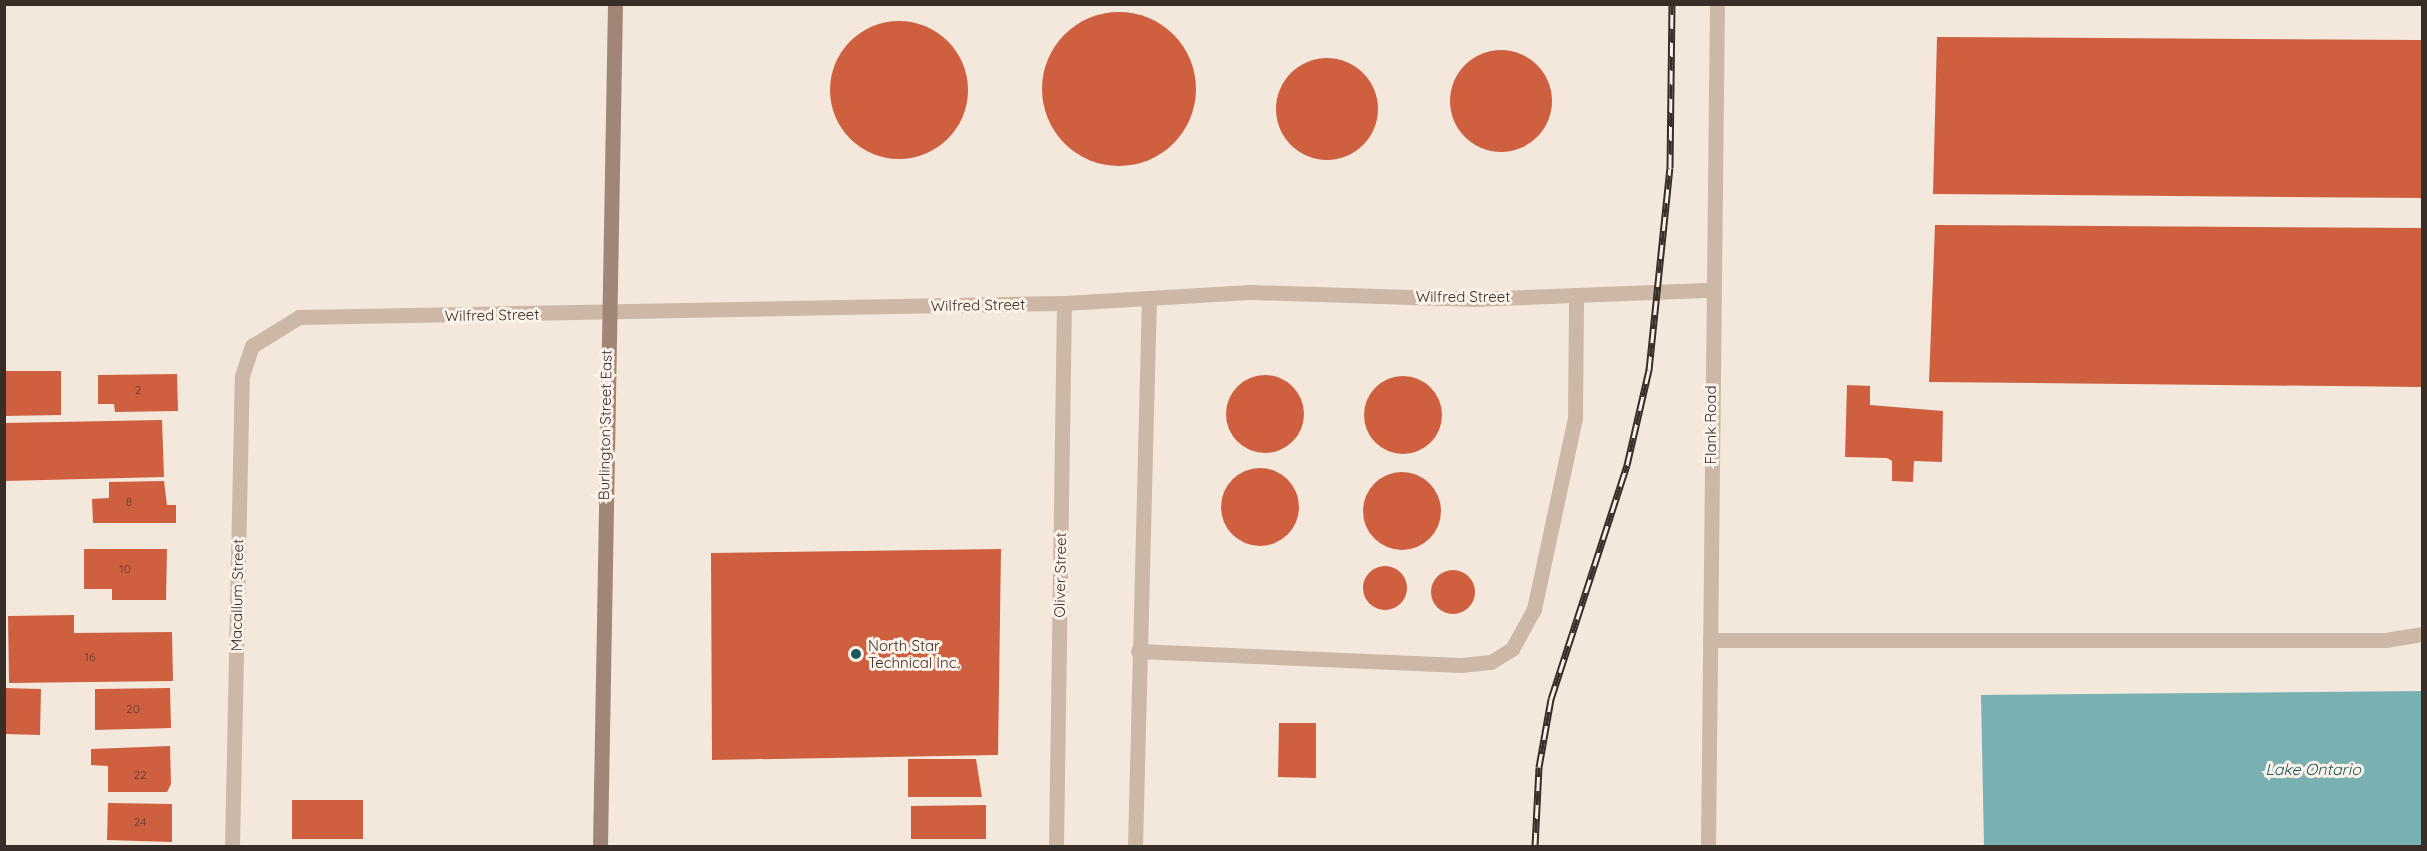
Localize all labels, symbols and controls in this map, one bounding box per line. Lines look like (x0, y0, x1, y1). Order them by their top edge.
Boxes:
street label: Wilfred Street (1416, 288, 1510, 306)
street label: Wilfred Street (931, 295, 1025, 315)
street label: Wilfred Street (445, 305, 539, 325)
street label: Burlington Street East (595, 350, 615, 500)
house number: 2 (135, 383, 141, 397)
street label: Flank Road (1702, 385, 1720, 465)
house number: 8 (126, 495, 132, 509)
street label: Oliver Street (1050, 532, 1070, 618)
street label: Macallum Street (227, 539, 247, 651)
house number: 10 (119, 562, 131, 576)
place label: North Star Technical Inc. (868, 636, 959, 671)
marker: North Star Technical Inc. (849, 647, 863, 661)
house number: 16 (85, 650, 95, 664)
house number: 20 (126, 702, 140, 716)
water label: Lake Ontario (2265, 759, 2361, 779)
house number: 22 (133, 768, 147, 782)
house number: 24 (134, 815, 146, 829)

